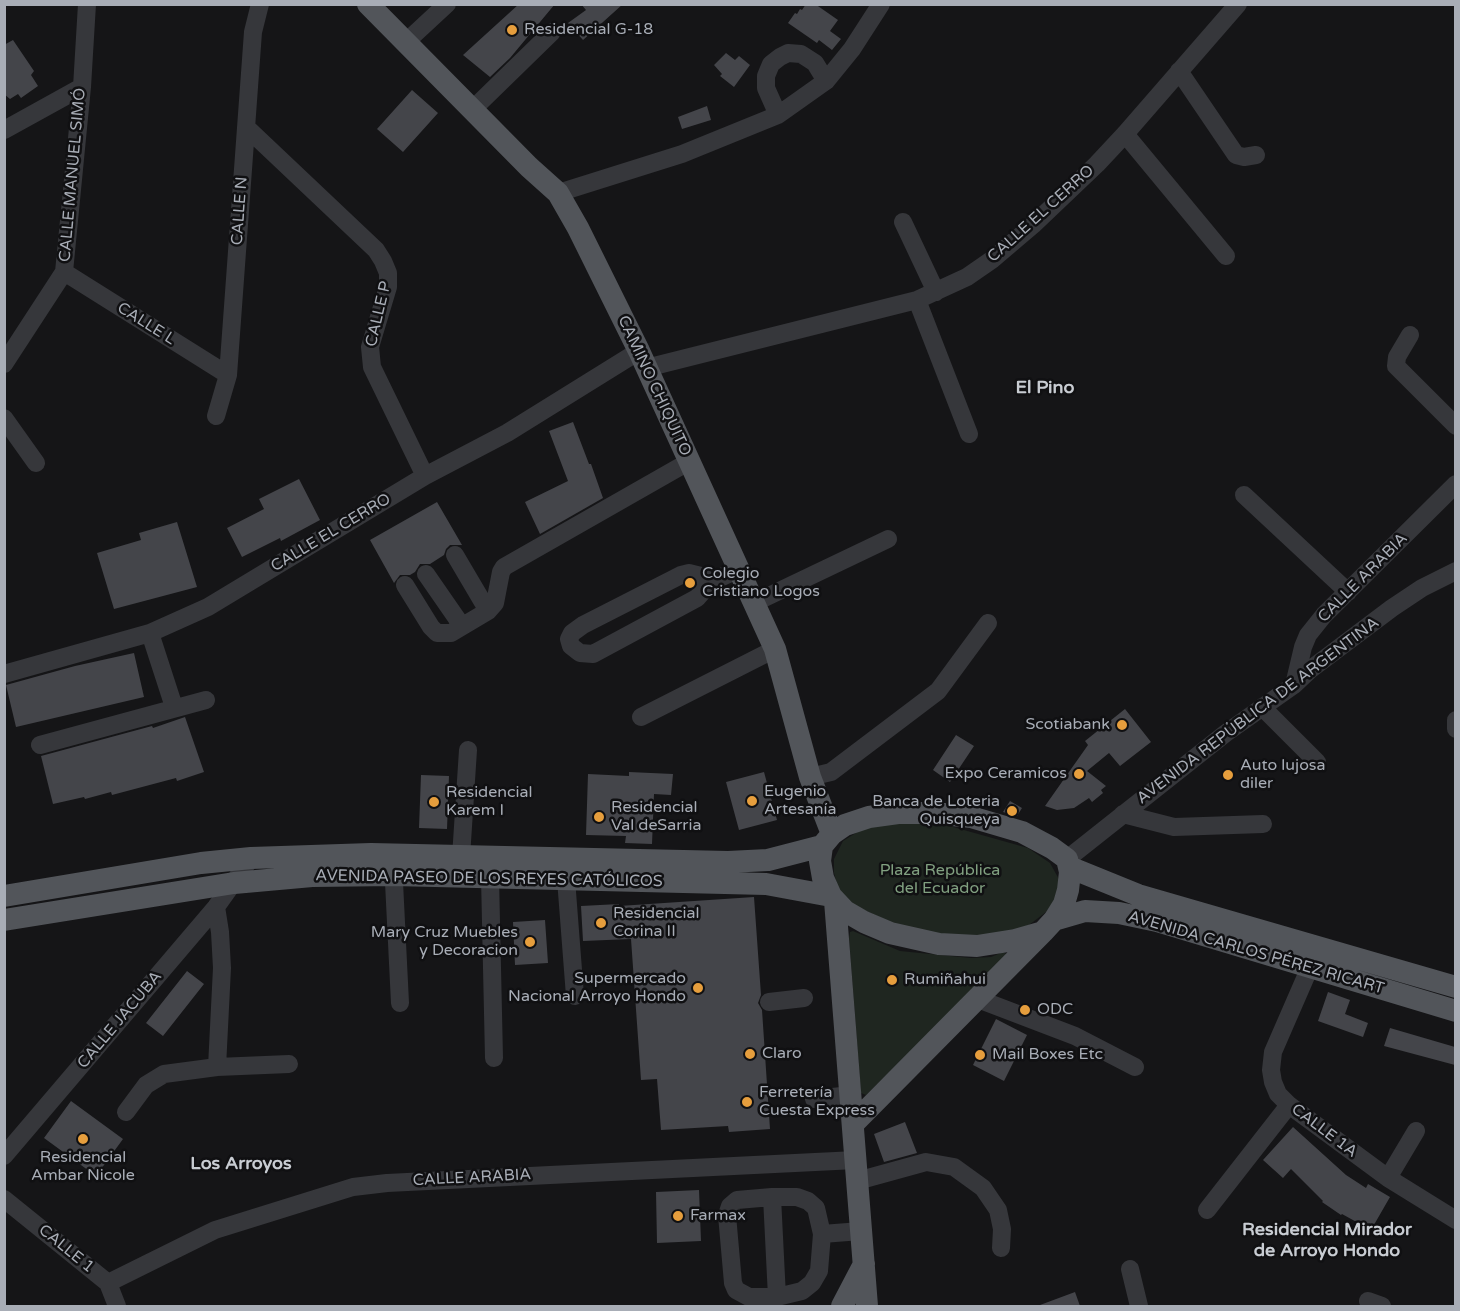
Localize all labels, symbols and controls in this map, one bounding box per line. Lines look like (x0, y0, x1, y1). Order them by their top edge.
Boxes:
place label: Residencial G-18 (524, 20, 653, 40)
marker: Residencial G-18 (505, 23, 519, 37)
street label: CALLE MANUEL SIMÓ (56, 87, 90, 263)
street label: CALLE EL CERRO (984, 161, 1098, 267)
street label: CALLE N (228, 176, 252, 246)
street label: CALLE P (362, 279, 396, 349)
street label: CALLE L (113, 299, 179, 349)
street label: CAMINO CHIQUITO (613, 313, 695, 459)
district label: El Pino (1016, 377, 1074, 399)
street label: CALLE EL CERRO (268, 490, 394, 576)
street label: CALLE ARABIA (1314, 529, 1412, 627)
place label: Colegio Cristiano Logos (702, 564, 820, 602)
marker: Colegio Cristiano Logos (683, 576, 697, 590)
street label: AVENIDA REPÚBLICA DE ARGENTINA (1133, 614, 1383, 808)
place label: Scotiabank (1025, 715, 1110, 735)
marker: Scotiabank (1115, 718, 1129, 732)
place label: Auto lujosa diler (1240, 756, 1326, 794)
place label: Expo Ceramicos (945, 764, 1067, 784)
marker: Expo Ceramicos (1072, 767, 1086, 781)
marker: Auto lujosa diler (1221, 768, 1235, 782)
place label: Eugenio Artesanía (764, 782, 836, 820)
place label: Residencial Karem I (446, 783, 532, 821)
place label: Banca de Loteria Quisqueya (872, 792, 1000, 830)
marker: Eugenio Artesanía (745, 794, 759, 808)
marker: Residencial Karem I (427, 795, 441, 809)
place label: Residencial Val deSarria (611, 798, 701, 836)
marker: Banca de Loteria Quisqueya (1005, 804, 1019, 818)
marker: Residencial Val deSarria (592, 810, 606, 824)
park label: Plaza República del Ecuador (880, 861, 1000, 899)
street label: AVENIDA PASEO DE LOS REYES CATÓLICOS (315, 866, 663, 892)
place label: Residencial Corina II (613, 904, 699, 942)
street label: AVENIDA CARLOS PÉREZ RICART (1126, 907, 1386, 999)
marker: Residencial Corina II (594, 916, 608, 930)
place label: Mary Cruz Muebles y Decoracion (371, 923, 518, 961)
marker: Mary Cruz Muebles y Decoracion (523, 935, 537, 949)
street label: CALLE JACUBA (74, 967, 166, 1073)
place label: Supermercado Nacional Arroyo Hondo (508, 969, 686, 1007)
place label: Rumiñahui (904, 970, 986, 990)
marker: Rumiñahui (885, 973, 899, 987)
marker: Supermercado Nacional Arroyo Hondo (691, 981, 705, 995)
place label: ODC (1037, 1000, 1073, 1020)
marker: ODC (1018, 1003, 1032, 1017)
place label: Claro (762, 1044, 802, 1064)
place label: Mail Boxes Etc (992, 1045, 1103, 1065)
marker: Claro (743, 1047, 757, 1061)
marker: Mail Boxes Etc (973, 1048, 987, 1062)
place label: Ferretería Cuesta Express (759, 1083, 875, 1121)
marker: Ferretería Cuesta Express (740, 1095, 754, 1109)
street label: CALLE 1A (1287, 1100, 1361, 1162)
marker: Residencial Ambar Nicole (76, 1132, 90, 1146)
place label: Residencial Ambar Nicole (31, 1148, 135, 1186)
district label: Los Arroyos (190, 1153, 292, 1175)
street label: CALLE ARABIA (412, 1165, 532, 1191)
place label: Farmax (690, 1206, 746, 1226)
marker: Farmax (671, 1209, 685, 1223)
district label: Residencial Mirador de Arroyo Hondo (1242, 1219, 1412, 1262)
street label: CALLE 1 (34, 1221, 98, 1277)

